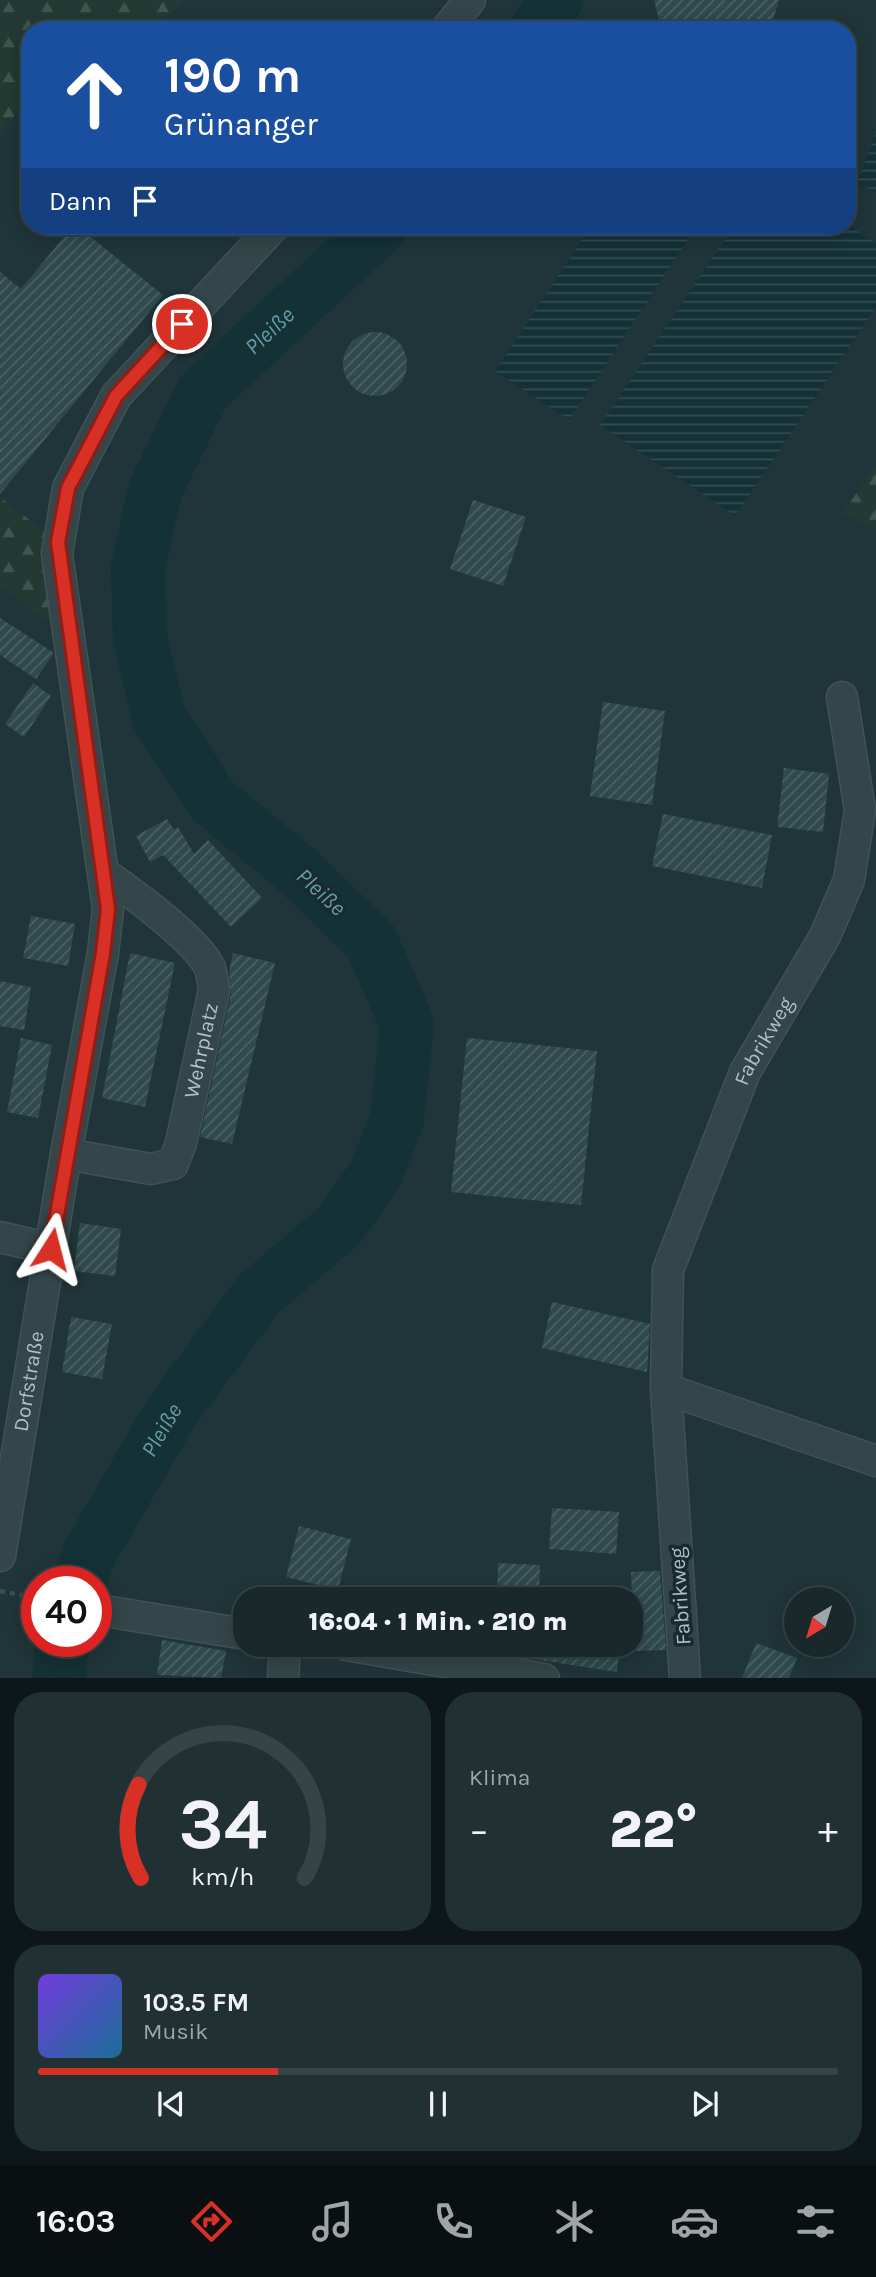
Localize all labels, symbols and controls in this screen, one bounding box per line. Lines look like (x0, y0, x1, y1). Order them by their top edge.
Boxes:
text: 190 m (164, 47, 301, 104)
icon: ahead (49, 49, 140, 140)
text: Grünanger (164, 106, 318, 143)
icon: arrive (126, 182, 164, 220)
text: Dann (49, 186, 112, 217)
pin (152, 294, 212, 354)
water label: Pleiße (239, 301, 300, 360)
icon: arrive (163, 305, 201, 343)
water label: Pleiße (291, 862, 352, 922)
street label: Fabrikweg (729, 993, 798, 1089)
street label: Wehrplatz (179, 1001, 223, 1100)
position arrow (14, 1212, 88, 1286)
street label: Dorfstraße (9, 1329, 49, 1433)
water label: Pleiße (135, 1397, 187, 1462)
street label: Fabrikweg (665, 1546, 695, 1646)
speed limit sign: 40 (21, 1566, 112, 1657)
north arrow (784, 1587, 854, 1657)
map controls (784, 1587, 854, 1657)
text: 16:04 · 1 Min. · 210 m (308, 1606, 568, 1637)
text: Klima (469, 1764, 530, 1791)
text: 34 (178, 1781, 267, 1866)
text: 22° (609, 1799, 698, 1860)
text: − (469, 1808, 489, 1853)
text: + (818, 1808, 838, 1853)
text: km/h (191, 1861, 254, 1890)
text: 103.5 FM (143, 1987, 249, 2018)
text: Musik (143, 2018, 208, 2045)
icon: previous (152, 2085, 190, 2123)
icon: pause (419, 2085, 457, 2123)
icon: next (686, 2085, 724, 2123)
icon: directions (187, 2197, 236, 2246)
icon: music (308, 2197, 357, 2246)
icon: phone (429, 2197, 478, 2246)
icon: climate (550, 2197, 599, 2246)
icon: car (670, 2197, 719, 2246)
icon: filters (791, 2197, 840, 2246)
text: 16:03 (36, 2203, 115, 2240)

